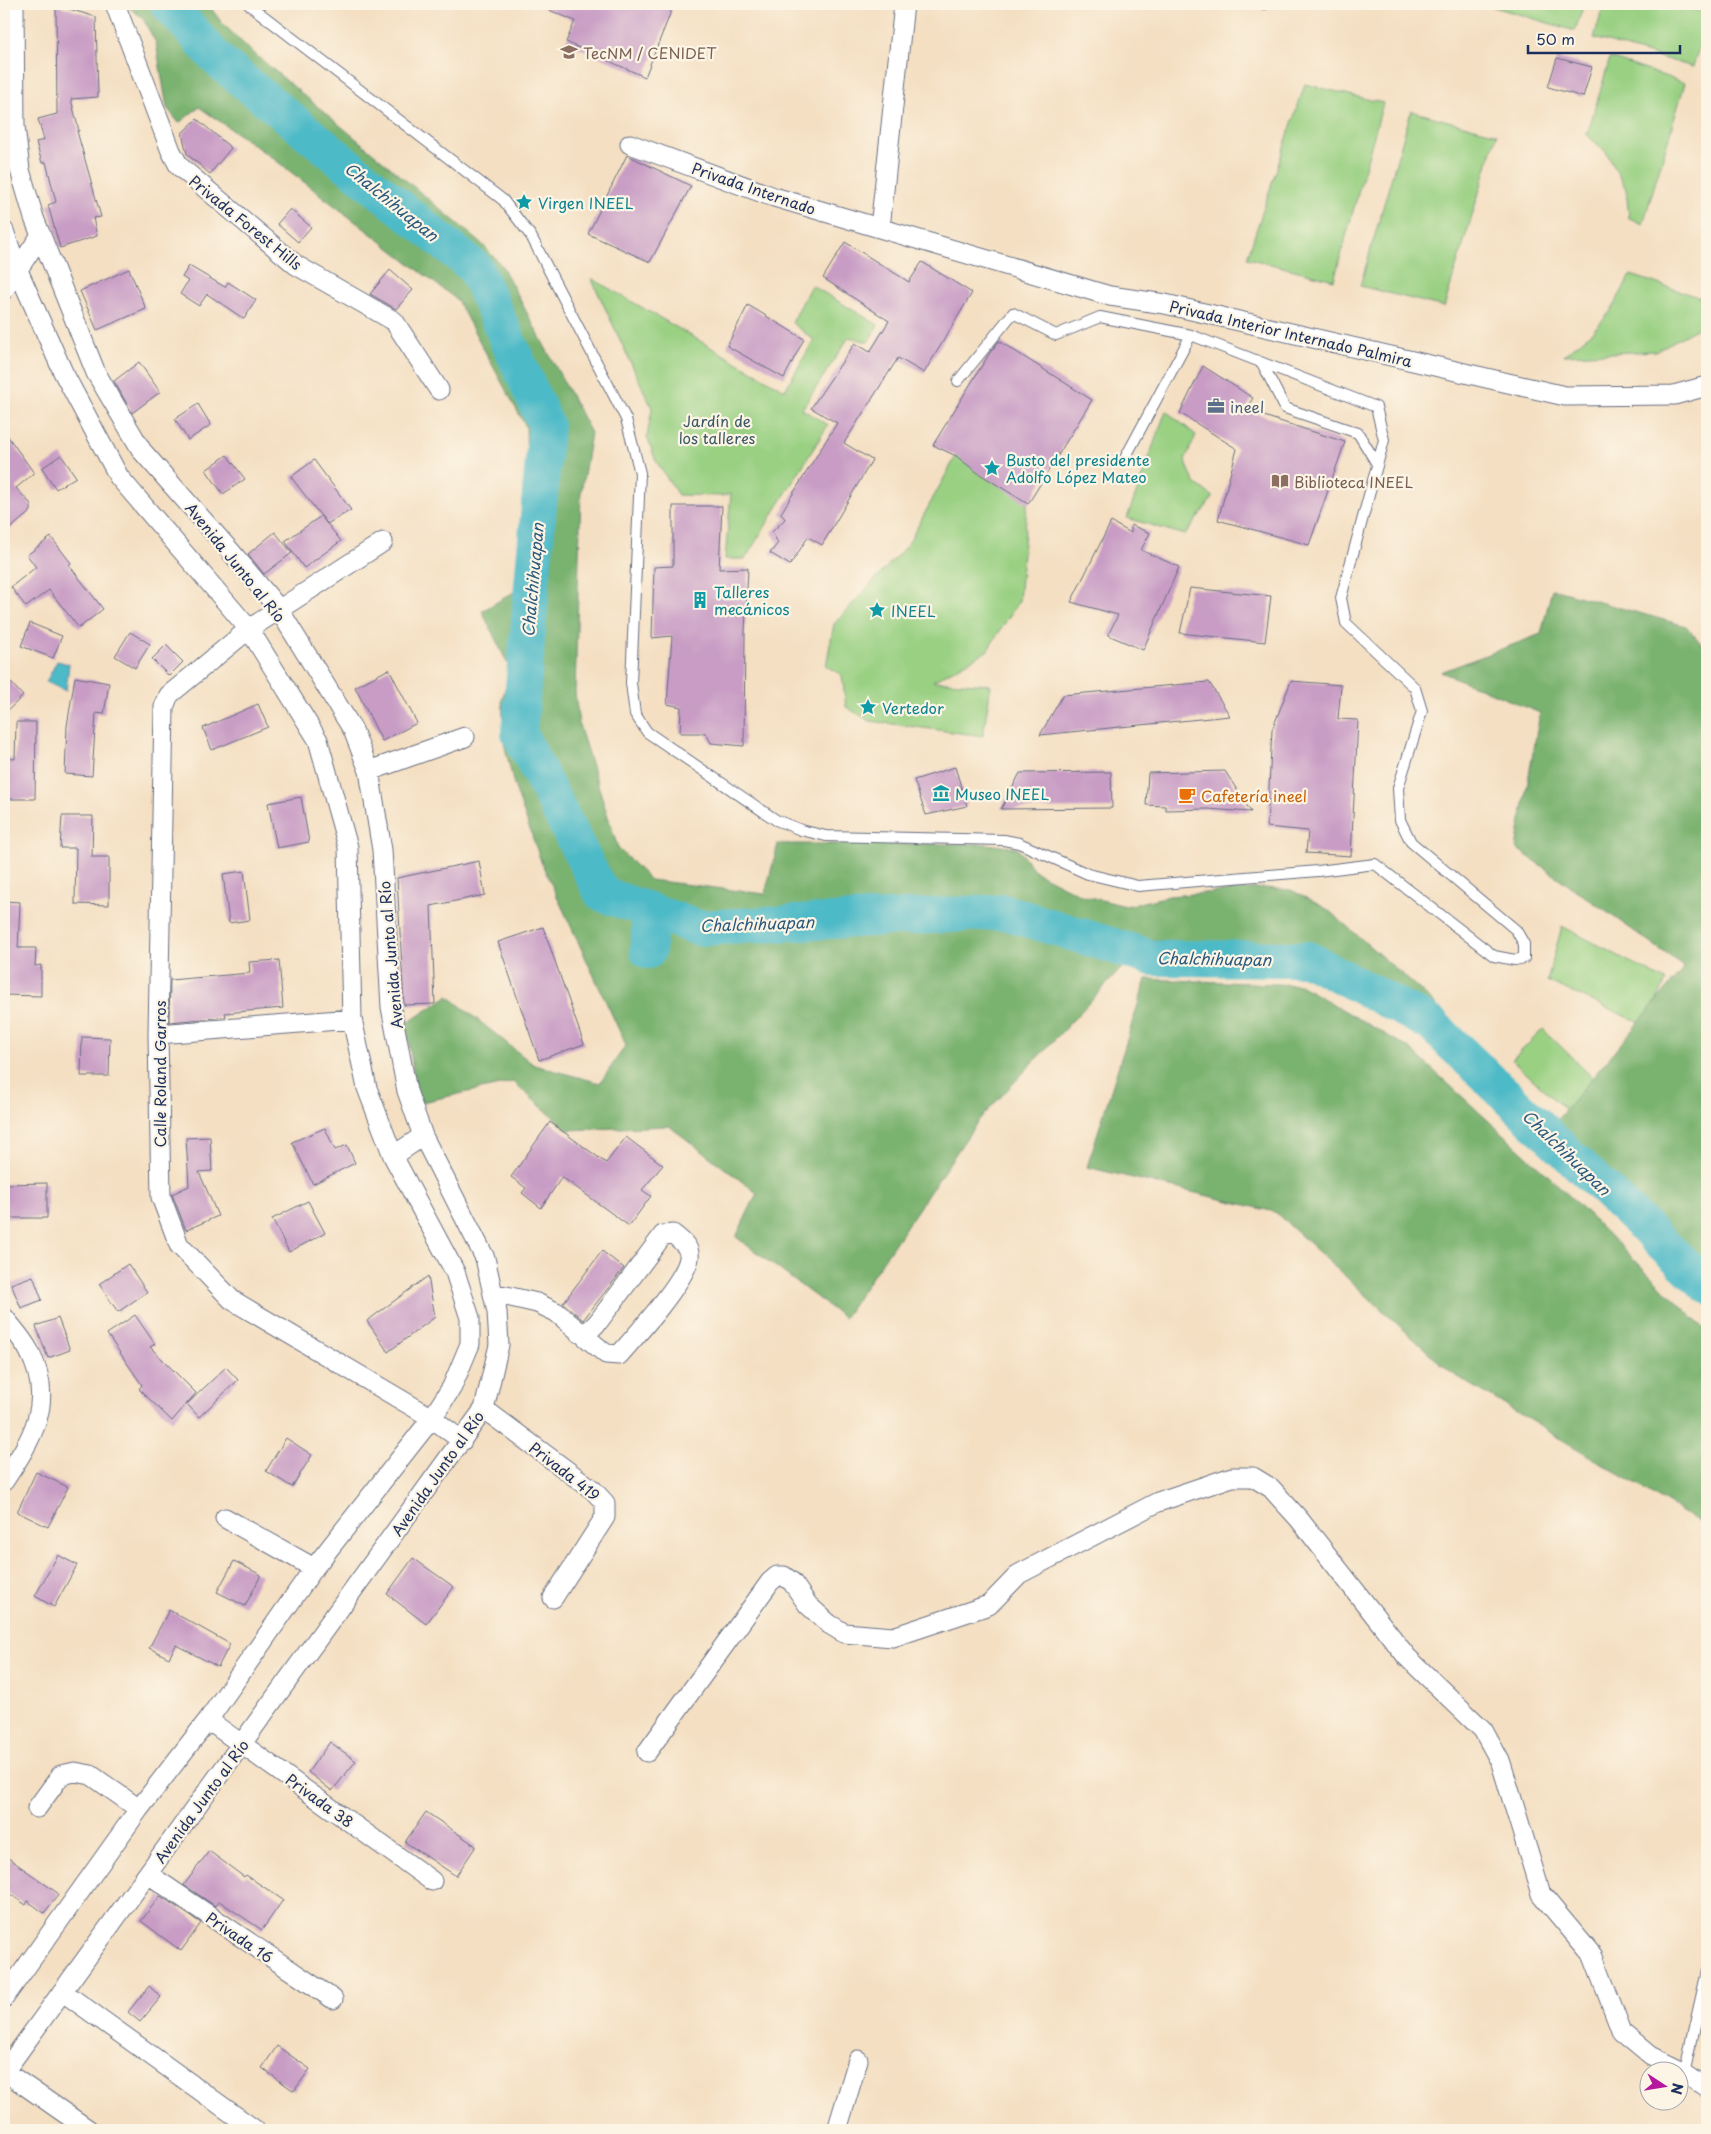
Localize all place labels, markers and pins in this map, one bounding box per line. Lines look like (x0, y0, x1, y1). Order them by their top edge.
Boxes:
place label: TecNM / CENIDET (583, 41, 717, 64)
school or university icon: TecNM / CENIDET (559, 42, 579, 62)
place label: Virgen INEEL (538, 191, 634, 214)
place icon: Virgen INEEL (514, 192, 534, 212)
place label: ineel (1230, 395, 1264, 418)
office icon: ineel (1206, 396, 1226, 416)
place label: Busto del presidente Adolfo López Mateo (1006, 448, 1150, 488)
place icon: Busto del presidente Adolfo López Mateo (982, 458, 1002, 478)
place label: Biblioteca INEEL (1294, 470, 1414, 493)
library icon: Biblioteca INEEL (1270, 471, 1290, 491)
place label: Talleres mecánicos (714, 580, 790, 620)
building icon: Talleres mecánicos (690, 590, 710, 610)
place label: INEEL (891, 599, 936, 622)
place icon: INEEL (867, 600, 887, 620)
place label: Vertedor (882, 696, 944, 719)
place icon: Vertedor (858, 697, 878, 717)
place label: Museo INEEL (955, 782, 1050, 805)
museum icon: Museo INEEL (931, 783, 951, 803)
place label: Cafetería ineel (1201, 784, 1307, 807)
cafe icon: Cafetería ineel (1177, 785, 1197, 805)

